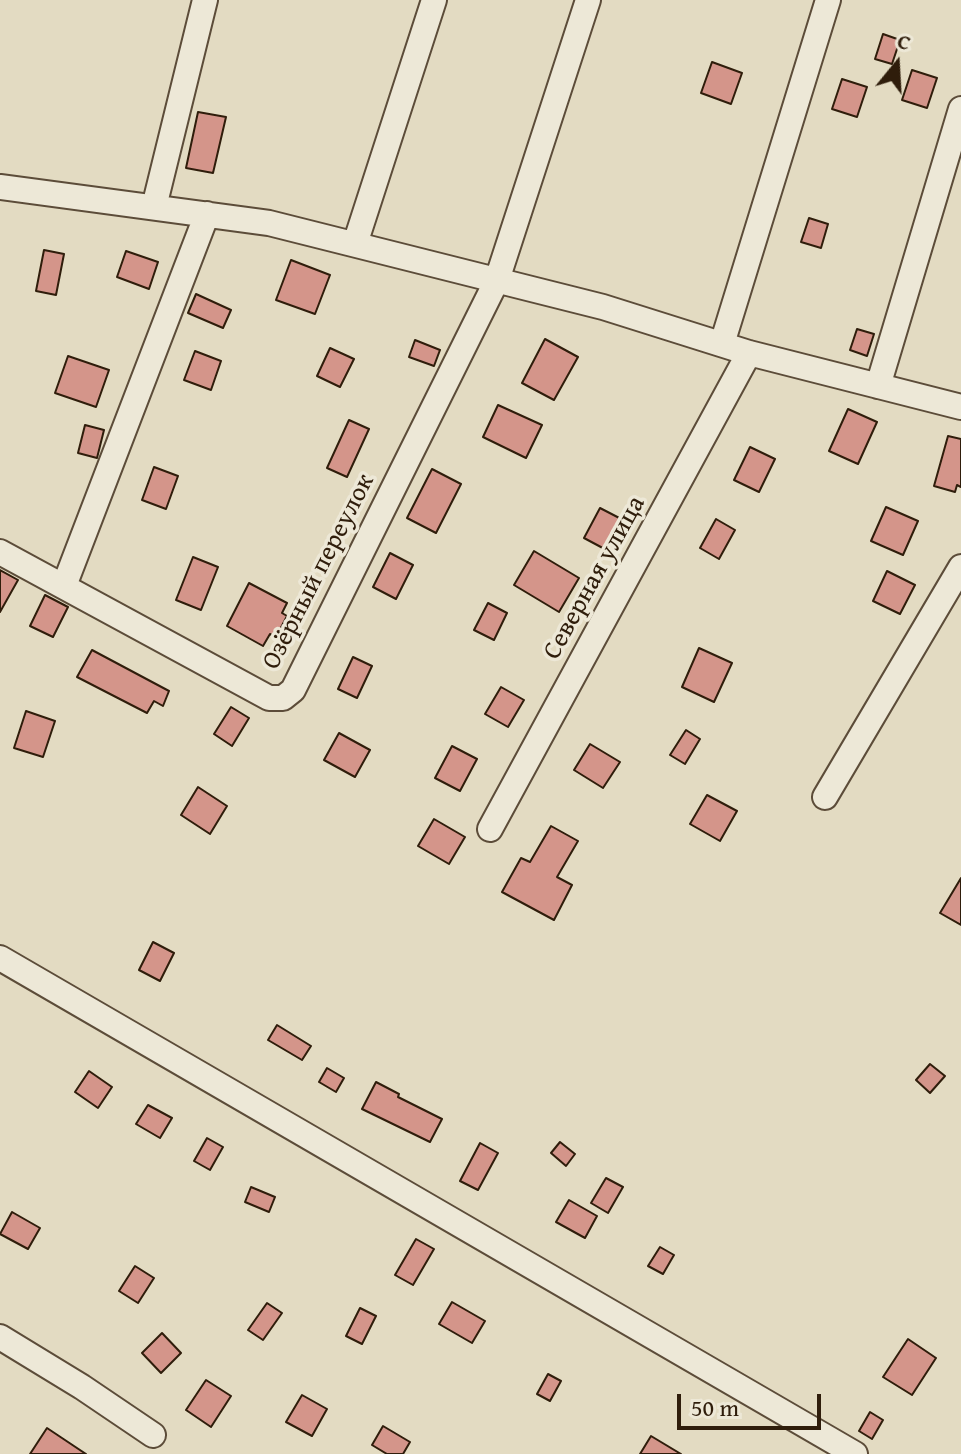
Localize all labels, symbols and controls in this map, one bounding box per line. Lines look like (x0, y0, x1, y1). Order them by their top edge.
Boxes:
north arrow (857, 24, 937, 104)
text: С (894, 24, 915, 58)
street label: Озёрный переулок (256, 469, 382, 675)
street label: Северная улица (537, 491, 653, 665)
scale bar (681, 1378, 825, 1428)
text: 50 m (691, 1390, 739, 1425)

